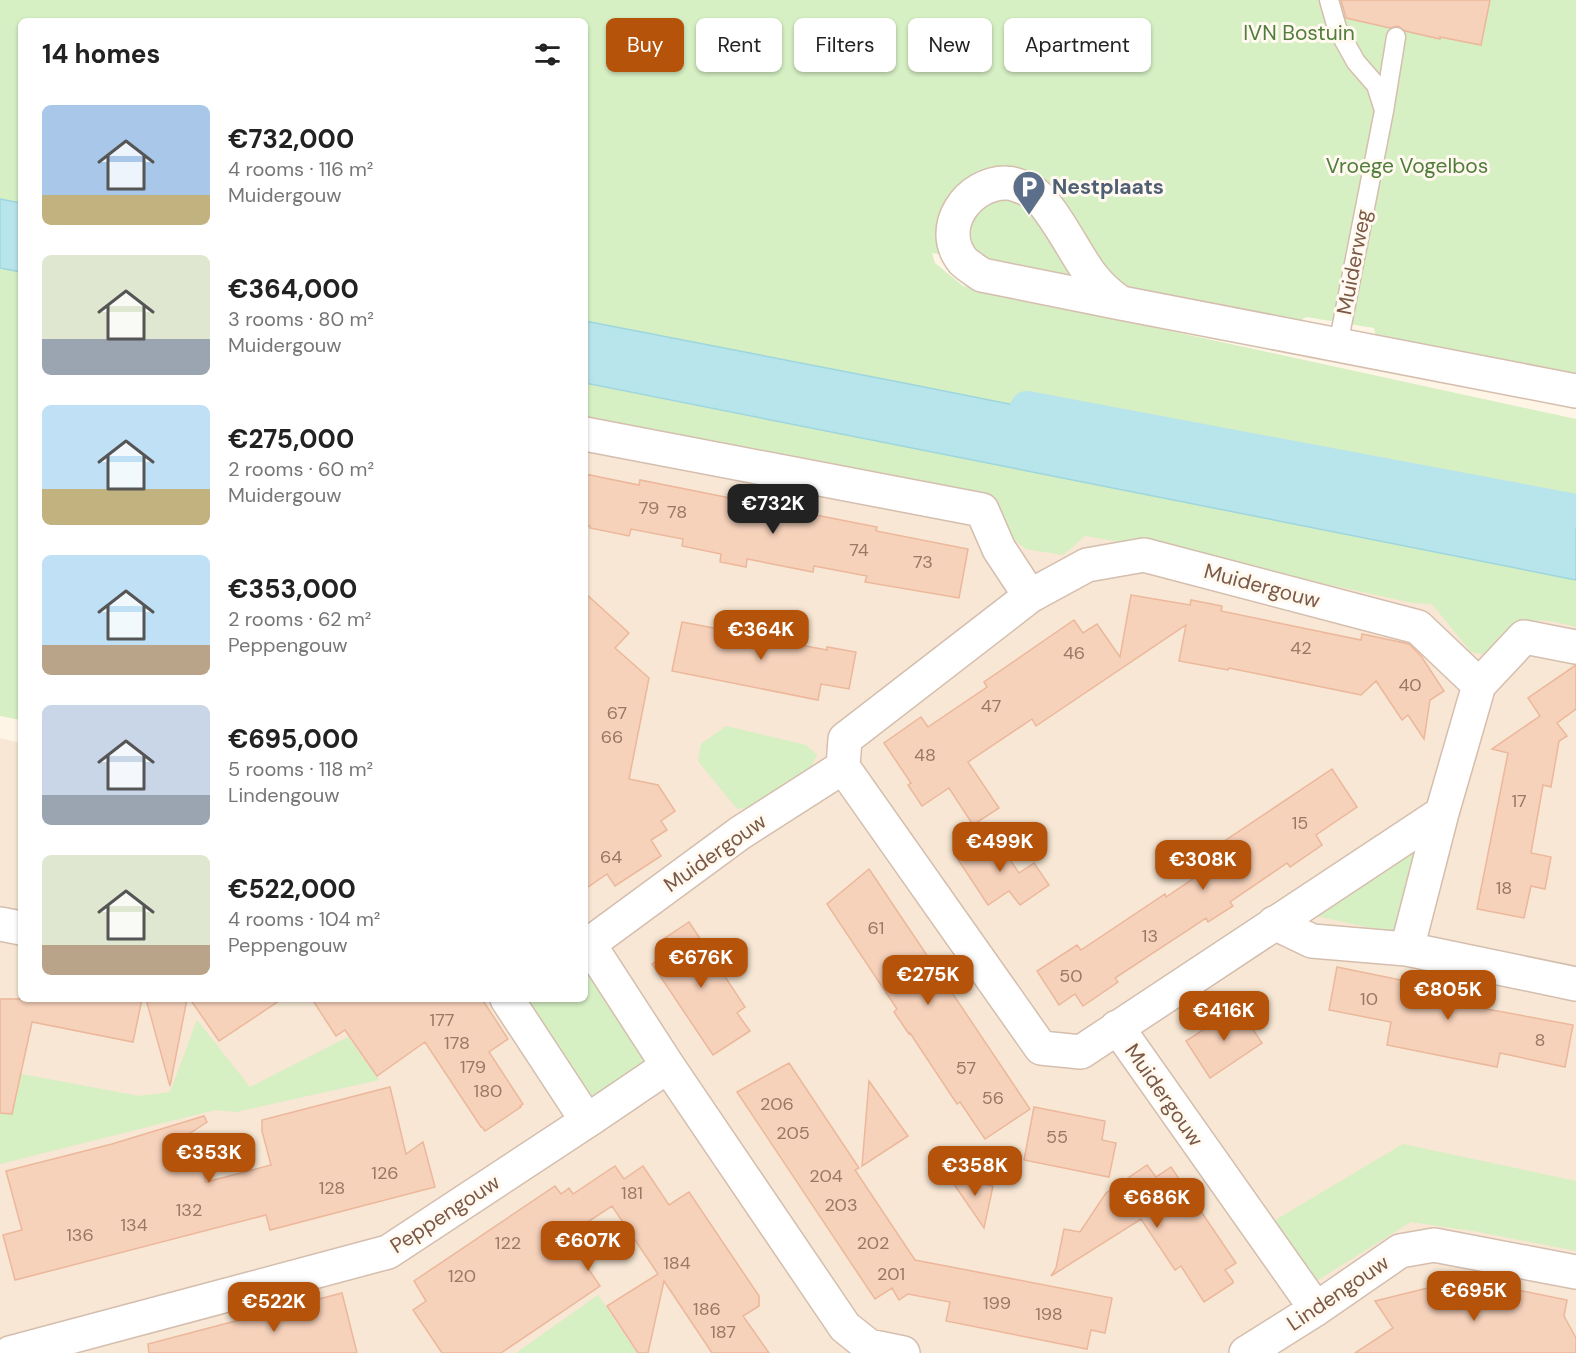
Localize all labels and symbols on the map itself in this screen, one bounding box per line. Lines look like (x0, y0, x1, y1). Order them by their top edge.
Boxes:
park label: IVN Bostuin (1243, 19, 1355, 47)
park label: Vroege Vogelbos (1326, 152, 1488, 180)
parking icon: Nestplaats (1011, 169, 1047, 216)
place label: Nestplaats (1052, 173, 1164, 201)
street label: Muiderweg (1330, 207, 1378, 317)
pin: €732K (731, 484, 815, 535)
house number: 79 (639, 496, 659, 520)
house number: 78 (667, 500, 687, 524)
house number: 74 (849, 538, 869, 562)
house number: 73 (913, 550, 933, 574)
street label: Muidergouw (1201, 557, 1323, 615)
pin: €364K (719, 610, 803, 661)
house number: 42 (1290, 636, 1312, 660)
house number: 46 (1063, 641, 1085, 665)
house number: 40 (1398, 673, 1422, 697)
house number: 47 (981, 694, 1001, 718)
house number: 67 (607, 701, 627, 725)
house number: 66 (601, 725, 623, 749)
house number: 48 (914, 743, 936, 767)
house number: 17 (1511, 789, 1527, 813)
street label: Muidergouw (658, 807, 772, 899)
house number: 15 (1292, 811, 1308, 835)
pin: €499K (958, 822, 1042, 873)
pin: €308K (1161, 840, 1245, 891)
house number: 64 (600, 845, 622, 869)
house number: 18 (1496, 876, 1512, 900)
house number: 61 (868, 916, 884, 940)
house number: 13 (1142, 924, 1158, 948)
pin: €676K (659, 938, 743, 989)
pin: €275K (886, 955, 970, 1006)
house number: 50 (1059, 964, 1083, 988)
pin: €805K (1406, 970, 1490, 1021)
house number: 10 (1360, 987, 1378, 1011)
pin: €416K (1182, 991, 1266, 1042)
house number: 177 (430, 1008, 454, 1032)
house number: 8 (1535, 1028, 1545, 1052)
house number: 178 (444, 1031, 470, 1055)
street label: Muidergouw (1118, 1038, 1210, 1152)
house number: 179 (460, 1055, 486, 1079)
house number: 57 (956, 1056, 976, 1080)
house number: 180 (474, 1079, 502, 1103)
house number: 56 (982, 1086, 1004, 1110)
house number: 206 (760, 1092, 794, 1116)
house number: 205 (776, 1121, 810, 1145)
house number: 55 (1046, 1125, 1068, 1149)
pin: €353K (167, 1133, 251, 1184)
pin: €358K (933, 1146, 1017, 1197)
house number: 126 (371, 1161, 399, 1185)
house number: 204 (809, 1164, 843, 1188)
street label: Peppengouw (385, 1168, 505, 1260)
house number: 128 (319, 1176, 345, 1200)
pin: €686K (1115, 1178, 1199, 1229)
house number: 181 (621, 1181, 643, 1205)
house number: 203 (824, 1193, 858, 1217)
house number: 132 (176, 1198, 202, 1222)
house number: 134 (120, 1213, 148, 1237)
pin: €607K (546, 1221, 630, 1272)
house number: 136 (66, 1223, 94, 1247)
house number: 122 (495, 1231, 521, 1255)
house number: 202 (857, 1231, 889, 1255)
street label: Lindengouw (1282, 1249, 1394, 1337)
house number: 184 (663, 1251, 691, 1275)
house number: 201 (877, 1262, 905, 1286)
house number: 120 (448, 1264, 476, 1288)
pin: €695K (1432, 1271, 1516, 1322)
pin: €522K (232, 1282, 316, 1333)
house number: 199 (983, 1291, 1011, 1315)
house number: 186 (693, 1297, 721, 1321)
house number: 198 (1035, 1302, 1063, 1326)
house number: 187 (710, 1320, 736, 1344)

